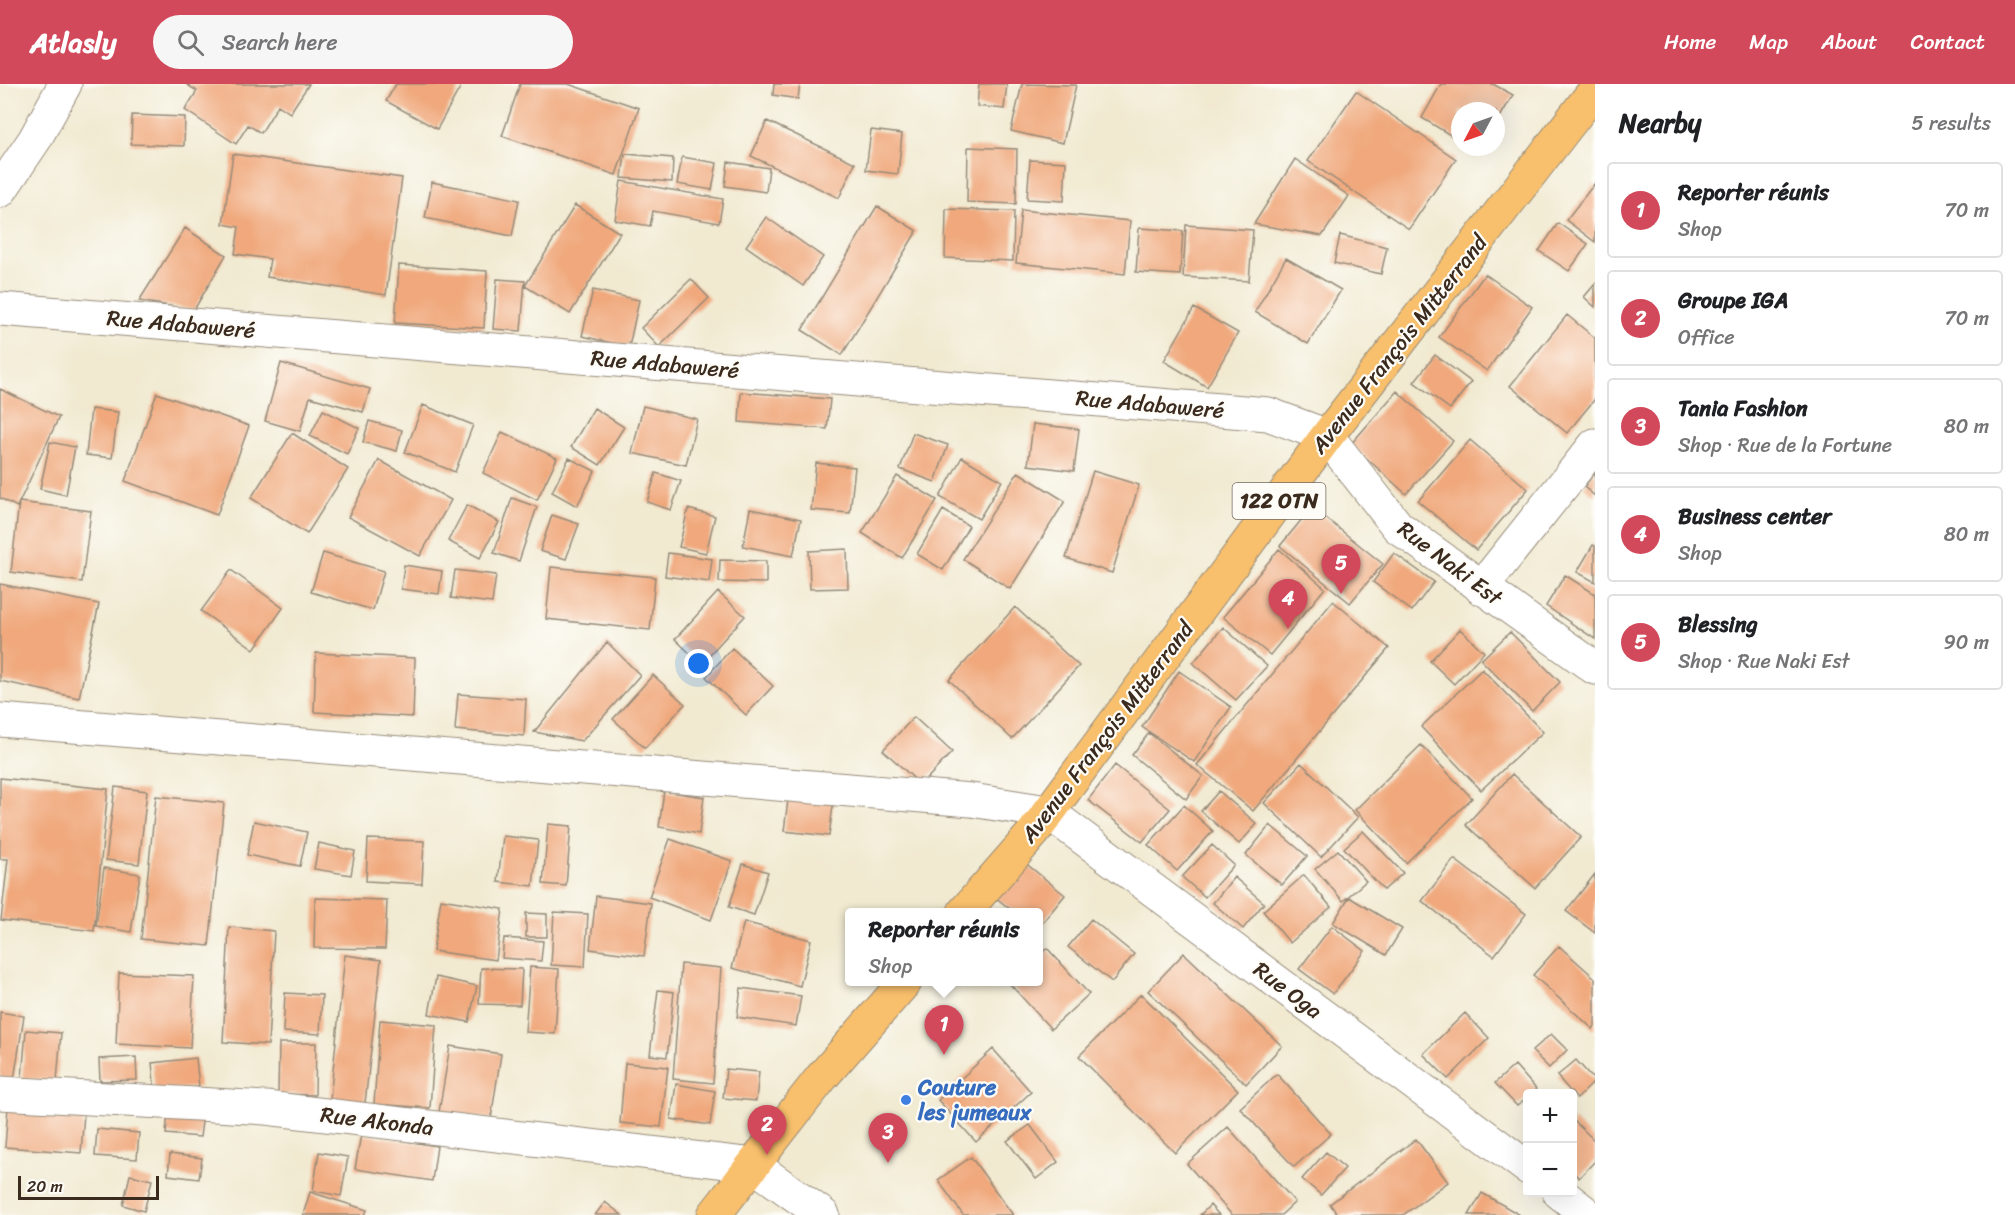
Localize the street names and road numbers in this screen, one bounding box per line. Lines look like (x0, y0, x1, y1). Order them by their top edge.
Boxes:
street label: Avenue François Mitterrand (1300, 225, 1498, 463)
street label: Rue Adabaweré (105, 298, 257, 350)
street label: Rue Adabaweré (589, 338, 741, 390)
street label: Rue Adabaweré (1074, 378, 1226, 430)
road number: 122 OTN (1232, 483, 1326, 519)
street label: Rue Naki Est (1389, 510, 1512, 616)
street label: Avenue François Mitterrand (1010, 611, 1205, 852)
street label: Rue Oga (1245, 951, 1331, 1029)
street label: Rue Akonda (318, 1095, 436, 1147)

